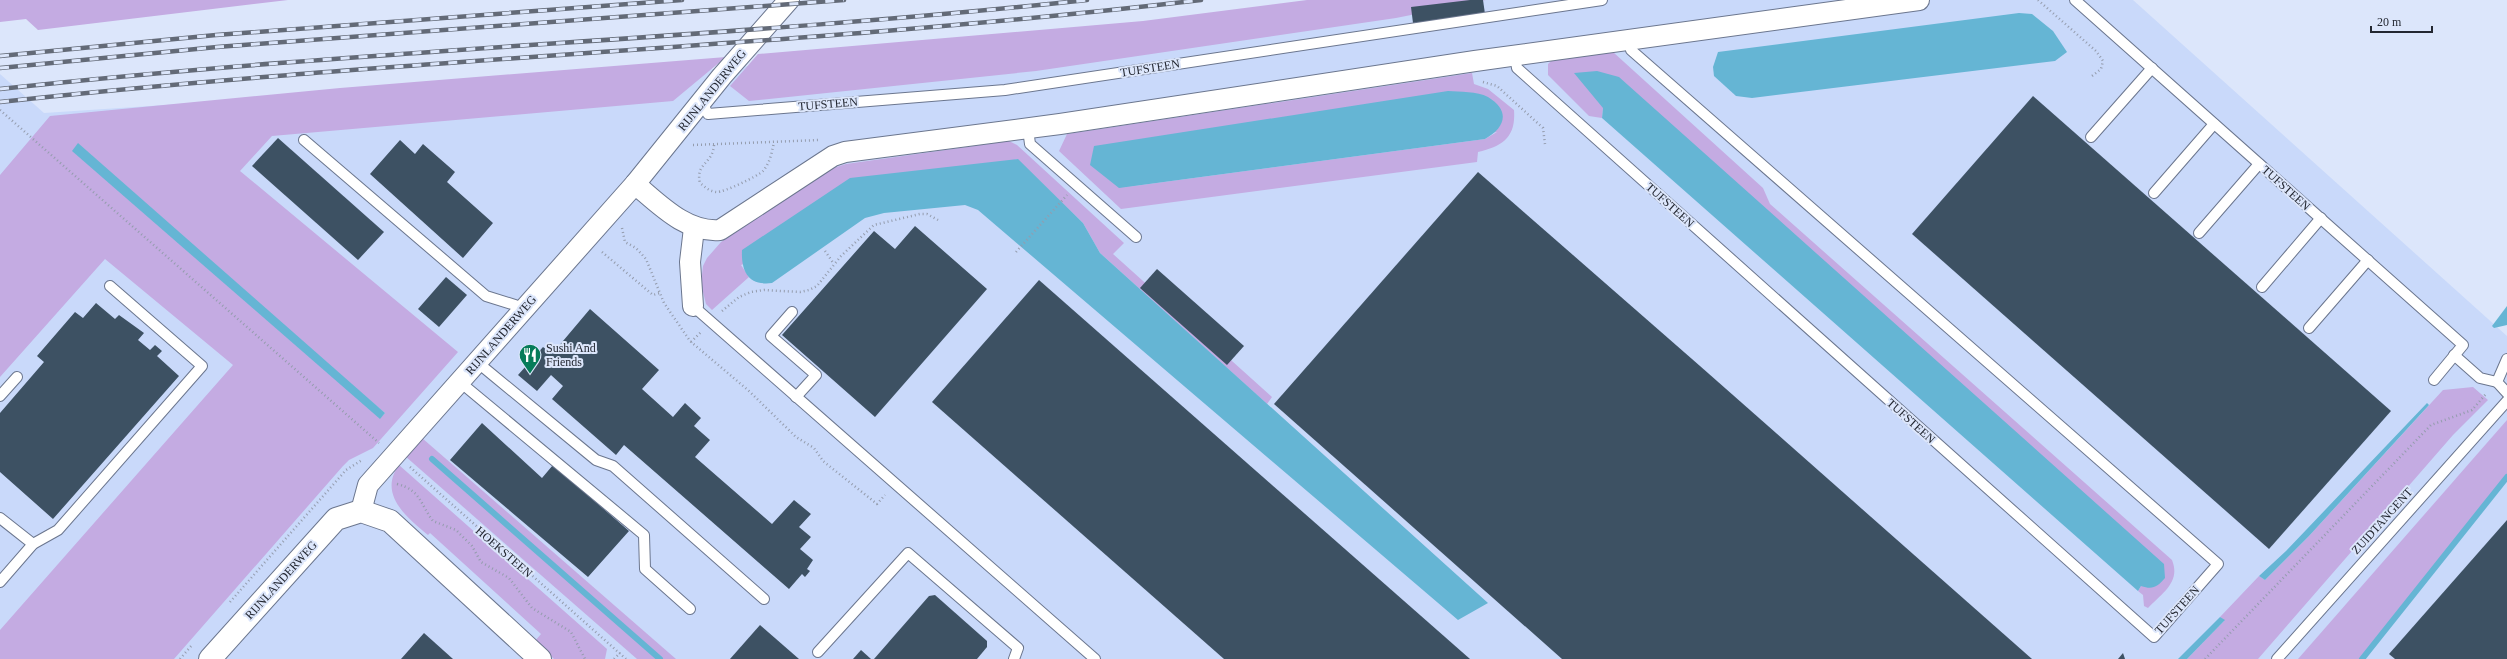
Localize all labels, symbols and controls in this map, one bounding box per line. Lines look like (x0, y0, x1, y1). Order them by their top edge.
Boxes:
scale bar (2371, 8, 2432, 34)
text: 20 m (2377, 15, 2402, 29)
street label: RIJNLANDERWEG (675, 46, 749, 134)
street label: TUFSTEEN (1119, 56, 1181, 80)
street label: TUFSTEEN (798, 94, 859, 114)
street label: TUFSTEEN (2259, 163, 2313, 213)
street label: TUFSTEEN (1643, 180, 1697, 230)
street label: RIJNLANDERWEG (463, 292, 540, 378)
place label: Sushi And Friends (546, 341, 596, 369)
restaurant icon: Sushi And Friends (517, 342, 543, 375)
street label: TUFSTEEN (1884, 396, 1938, 446)
street label: ZUIDTANGENT (2349, 484, 2416, 557)
street label: HOEKSTEEN (473, 524, 536, 581)
street label: RIJNLANDERWEG (242, 538, 320, 622)
street label: TUFSTEEN (2152, 583, 2202, 637)

